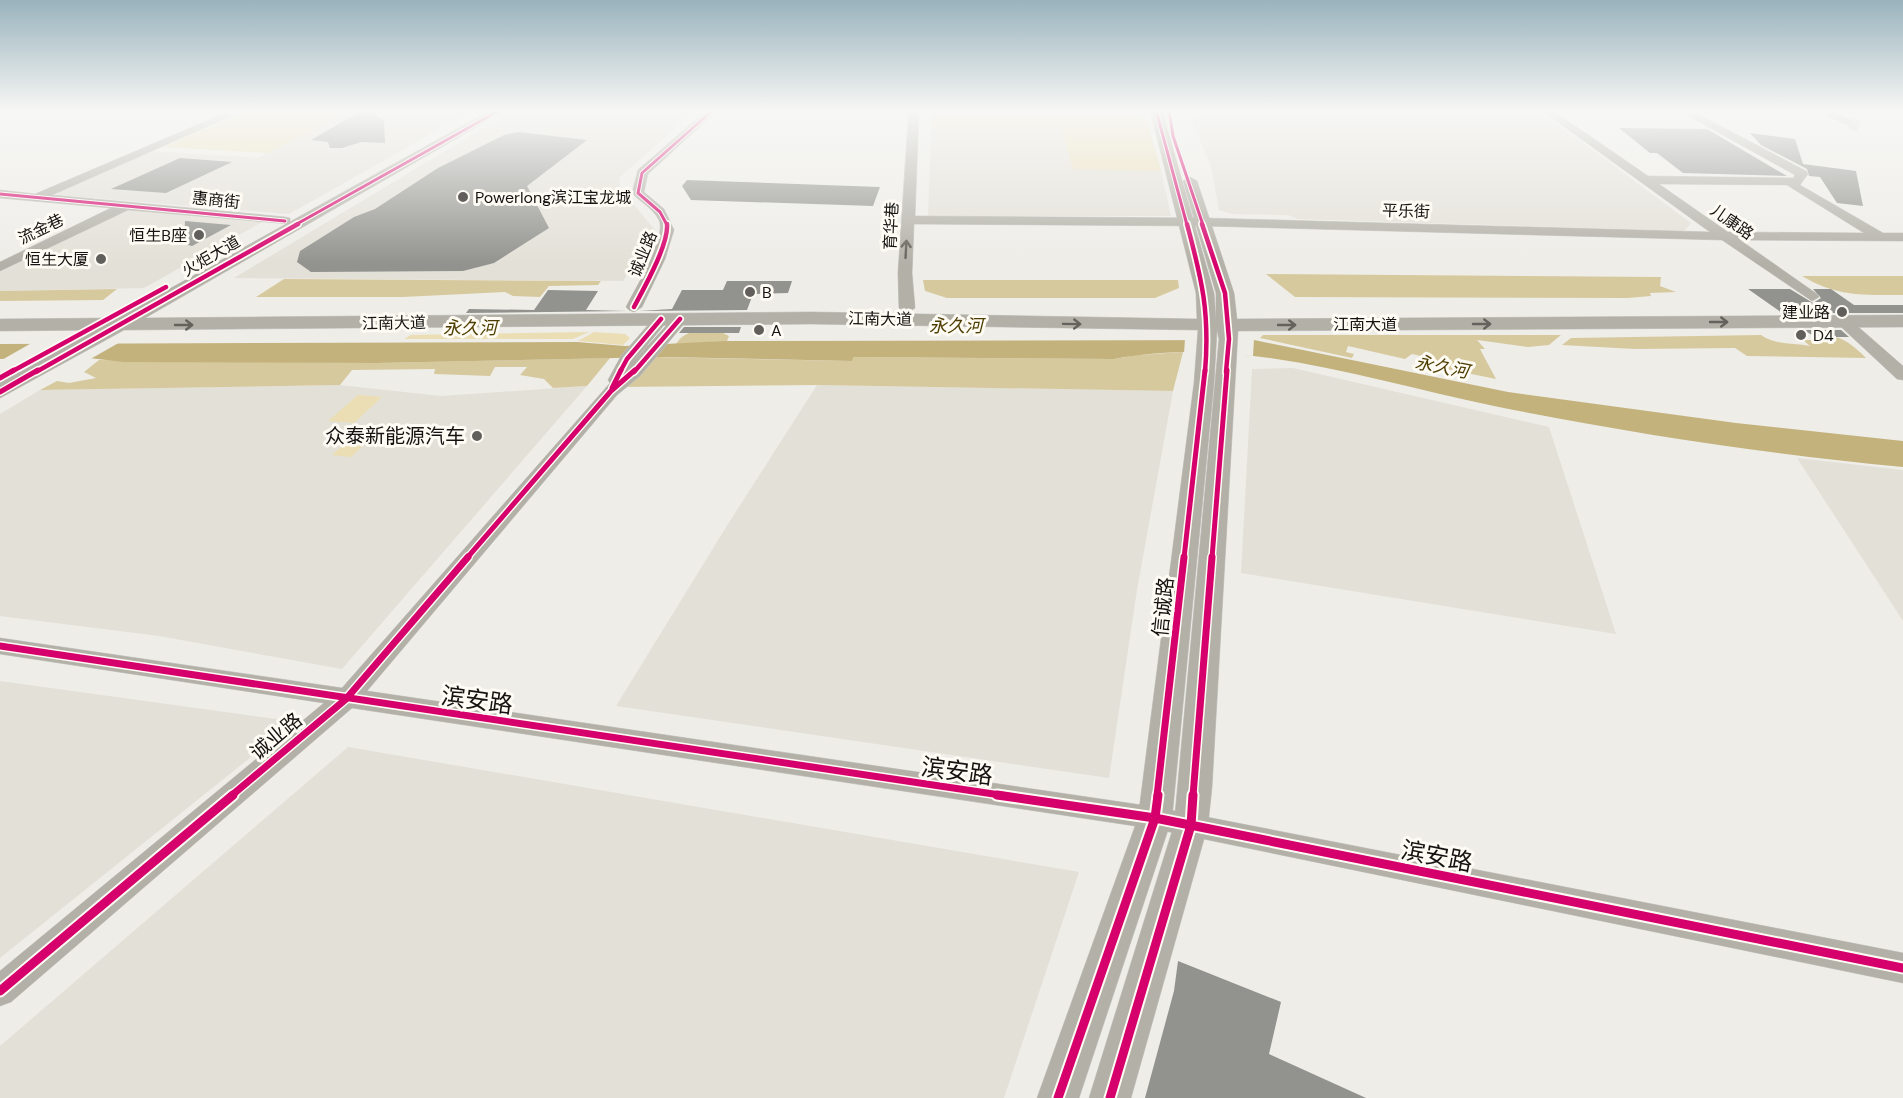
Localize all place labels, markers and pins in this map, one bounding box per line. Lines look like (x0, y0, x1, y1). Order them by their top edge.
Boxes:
place label: Powerlong滨江宝龙城 (475, 187, 631, 208)
marker: Powerlong滨江宝龙城 (456, 190, 470, 204)
place label: 恒生B座 (129, 225, 187, 246)
marker: 恒生B座 (192, 228, 206, 242)
place label: 恒生大厦 (25, 249, 89, 270)
marker: 恒生大厦 (94, 252, 108, 266)
place label: B (762, 282, 772, 303)
marker: B (743, 285, 757, 299)
place label: 建业路 (1782, 302, 1830, 323)
marker: 建业路 (1835, 305, 1849, 319)
place label: A (771, 320, 782, 341)
marker: A (752, 323, 766, 337)
place label: D4 (1813, 325, 1834, 346)
marker: D4 (1794, 328, 1808, 342)
place label: 众泰新能源汽车 (325, 423, 465, 449)
marker: 众泰新能源汽车 (470, 429, 484, 443)

